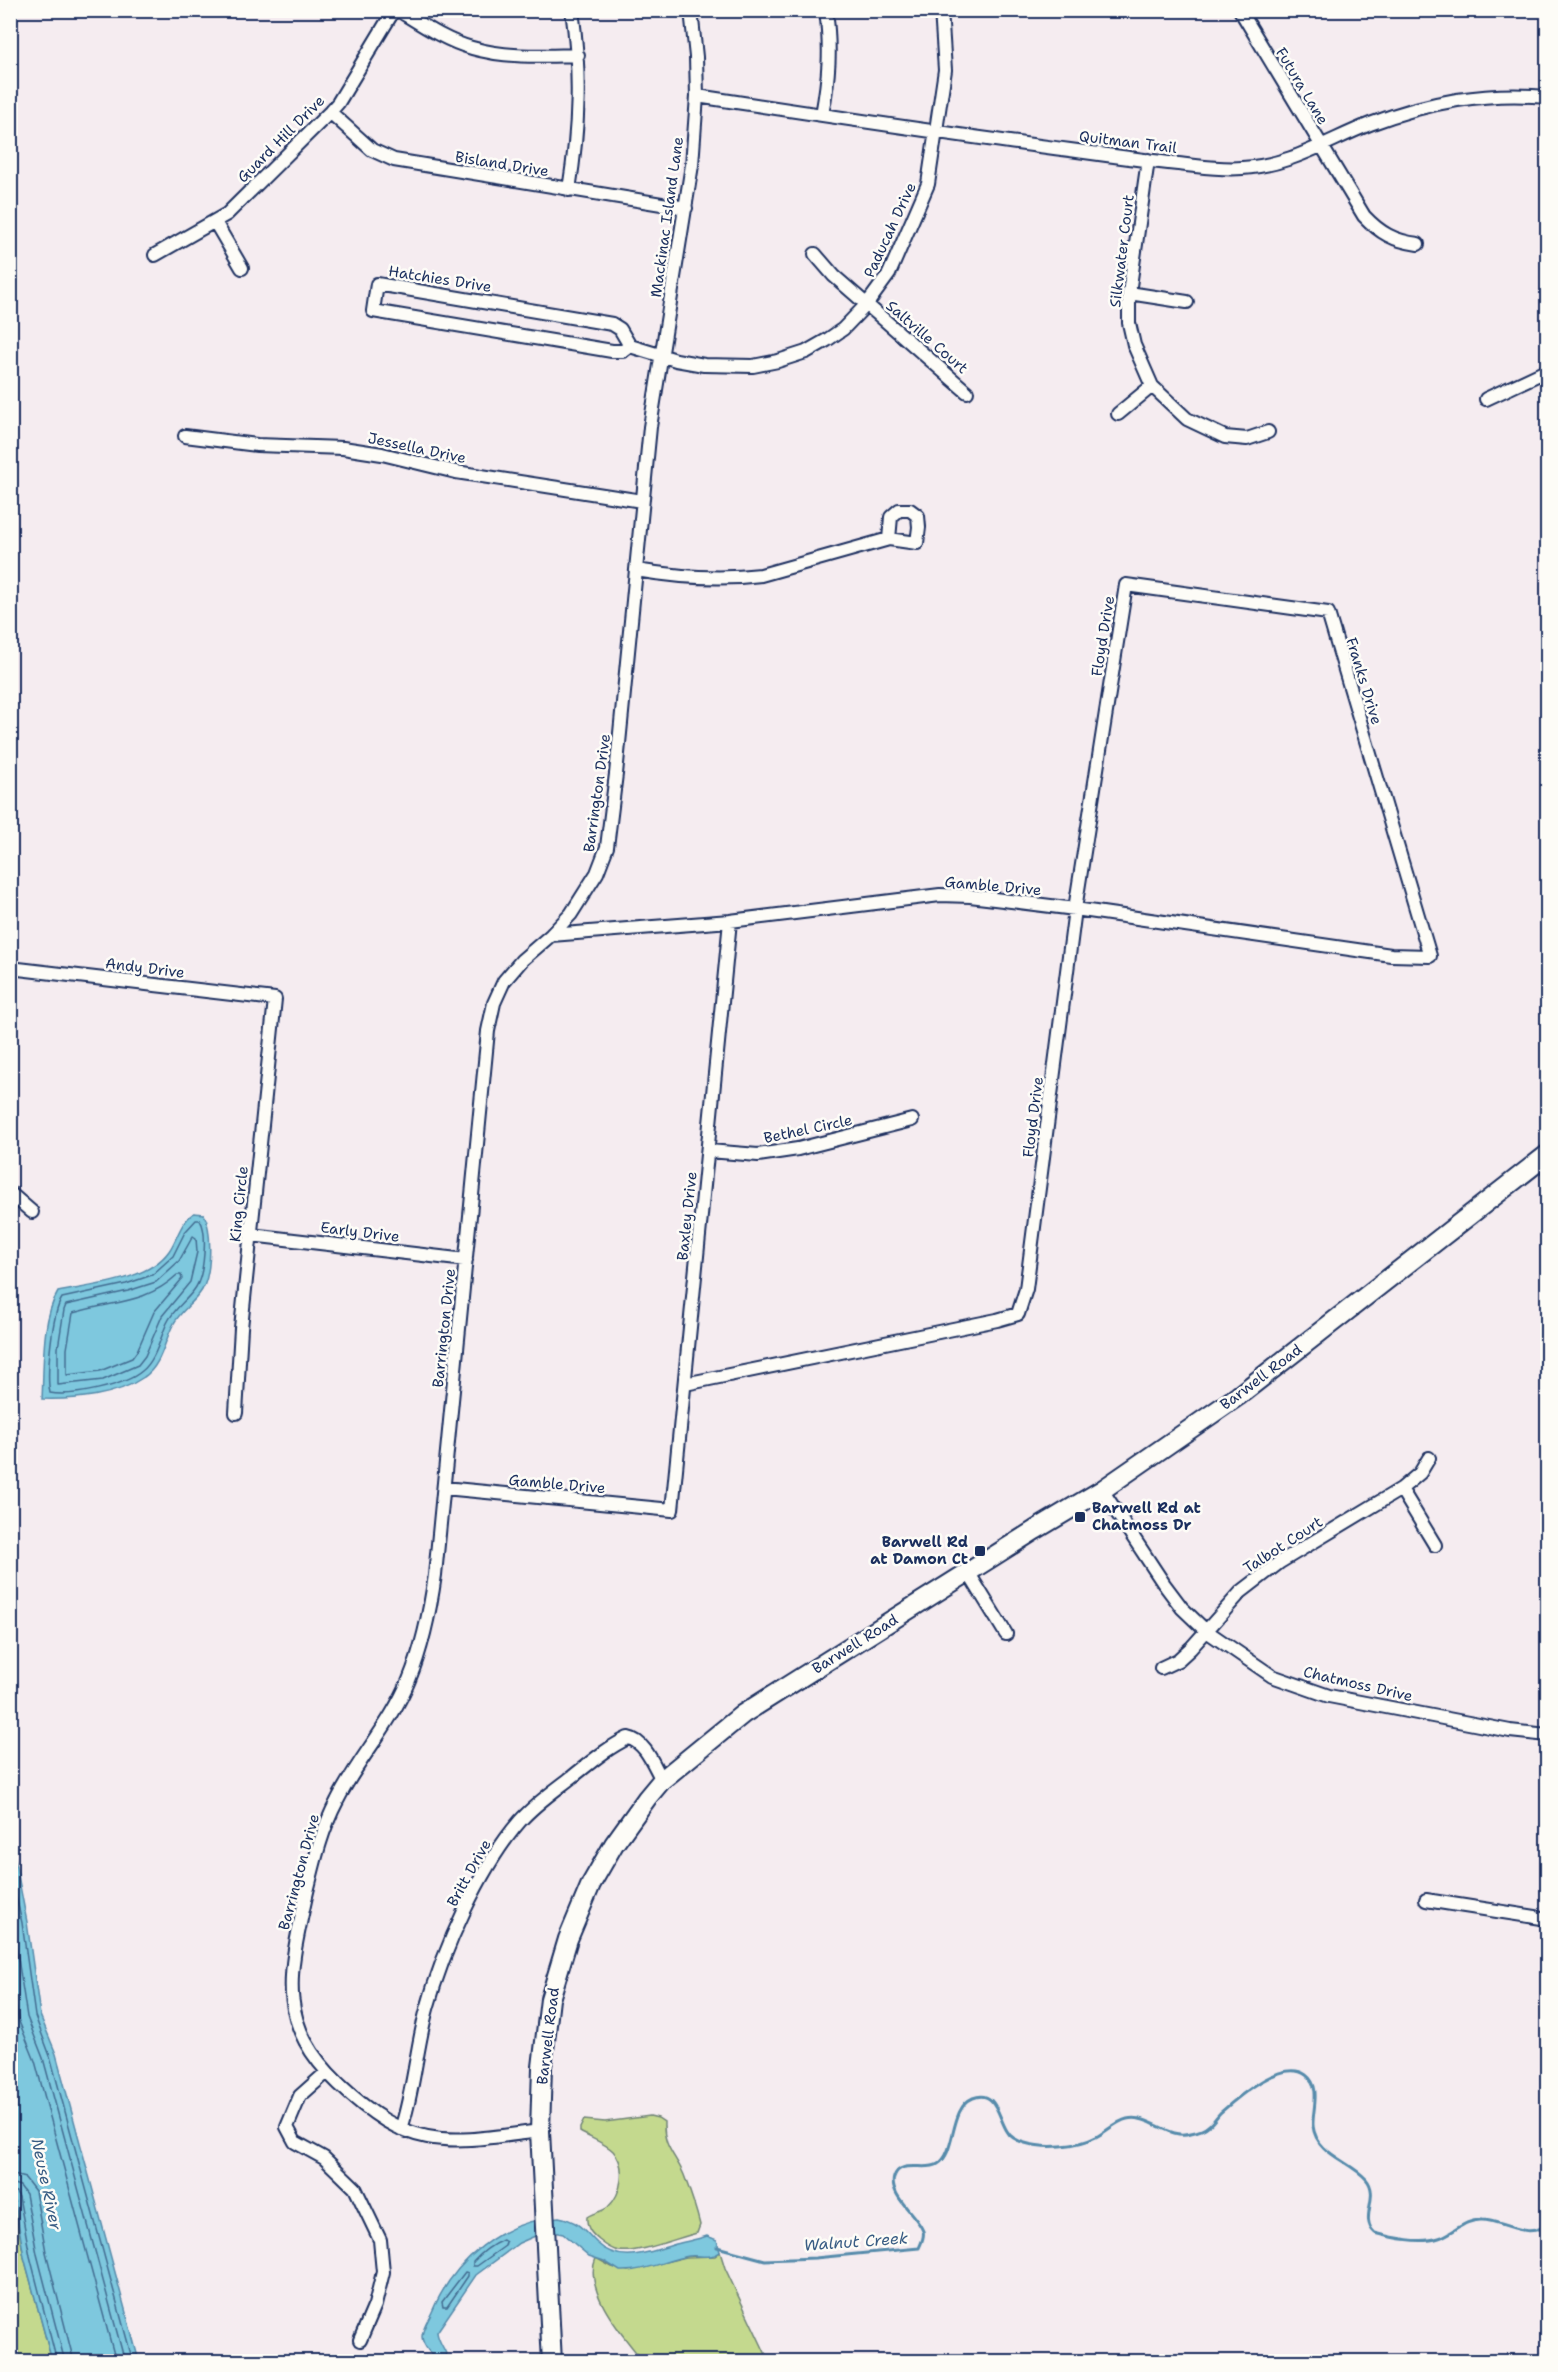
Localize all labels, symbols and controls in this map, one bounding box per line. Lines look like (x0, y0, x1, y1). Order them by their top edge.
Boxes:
street label: Futura Lane (1271, 44, 1333, 128)
street label: Guard Hill Drive (233, 91, 329, 187)
street label: Quitman Trail (1078, 126, 1178, 158)
street label: Mackinac Island Lane (646, 135, 688, 299)
street label: Bisland Drive (454, 147, 550, 181)
street label: Paducah Drive (859, 179, 921, 281)
street label: Silkwater Court (1105, 193, 1139, 309)
street label: Hatchies Drive (387, 261, 493, 297)
street label: Saltville Court (882, 296, 972, 378)
street label: Jessella Drive (366, 428, 468, 468)
street label: Floyd Drive (1087, 594, 1119, 678)
street label: Franks Drive (1341, 635, 1387, 727)
street label: Barrington Drive (579, 732, 615, 854)
street label: Gamble Drive (944, 872, 1042, 900)
street label: Andy Drive (104, 953, 186, 983)
street label: Floyd Drive (1018, 1075, 1048, 1159)
street label: Bethel Circle (762, 1110, 854, 1148)
street label: King Circle (225, 1165, 253, 1243)
street label: Baxley Drive (672, 1171, 702, 1261)
street label: Early Drive (319, 1217, 401, 1247)
street label: Barrington Drive (428, 1268, 460, 1388)
street label: Barwell Road (1216, 1339, 1306, 1414)
street label: Gamble Drive (508, 1470, 606, 1498)
place label: Barwell Rd at Chatmoss Dr (1092, 1498, 1201, 1535)
marker: Barwell Rd at Chatmoss Dr (1073, 1510, 1087, 1524)
street label: Talbot Court (1240, 1512, 1326, 1578)
place label: Barwell Rd at Damon Ct (870, 1532, 968, 1569)
marker: Barwell Rd at Damon Ct (973, 1544, 987, 1558)
street label: Barwell Road (808, 1609, 902, 1678)
street label: Chatmoss Drive (1301, 1662, 1415, 1706)
street label: Barrington Drive (274, 1812, 324, 1932)
street label: Britt Drive (442, 1836, 496, 1910)
street label: Barwell Road (532, 1986, 564, 2086)
water label: Neuse River (27, 2136, 67, 2232)
water label: Walnut Creek (803, 2227, 909, 2256)

